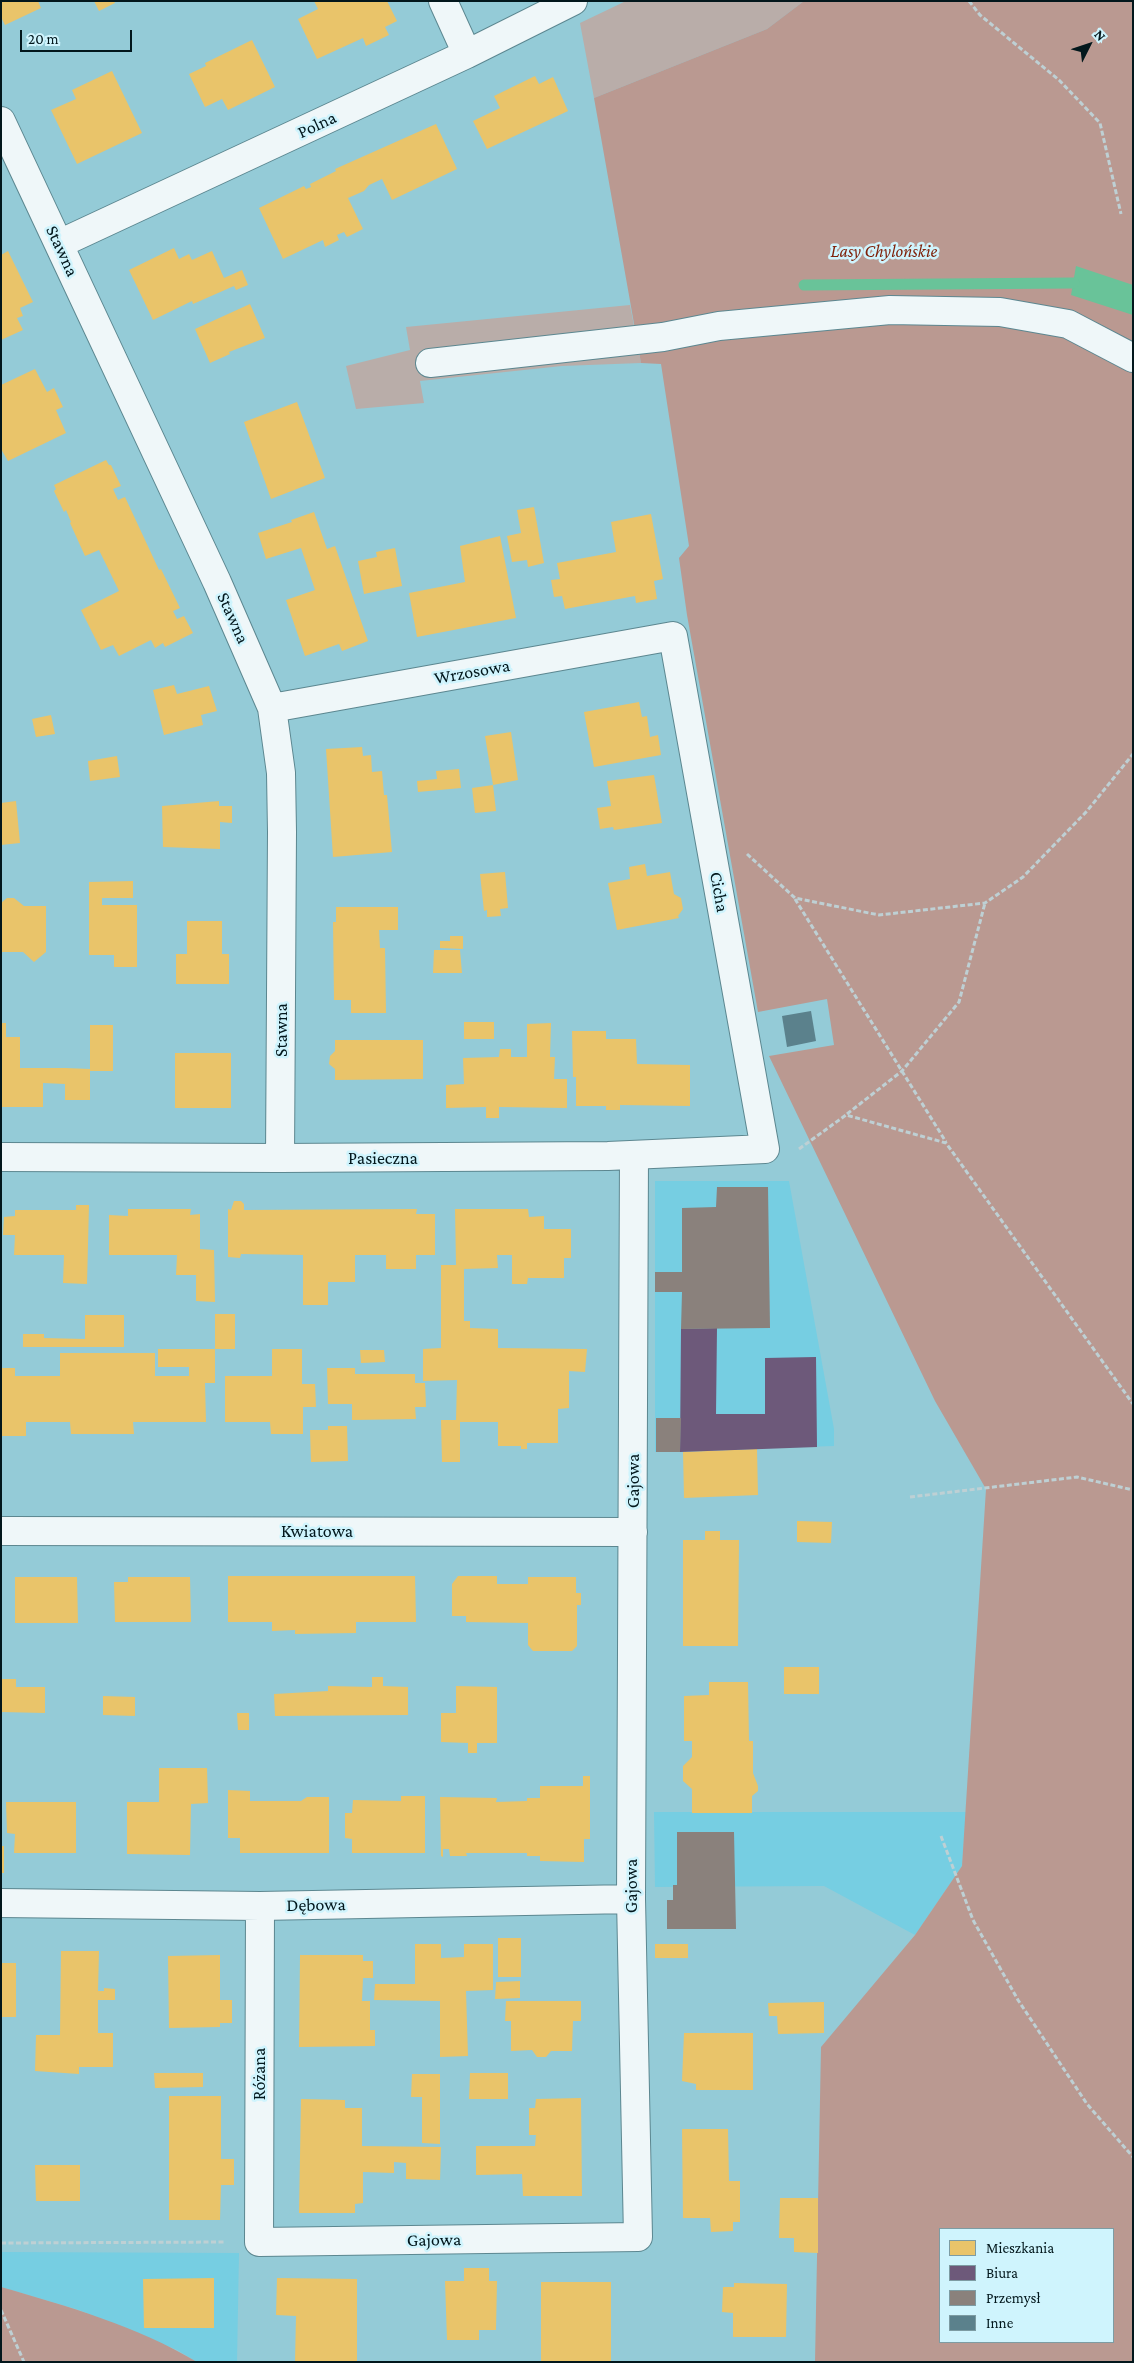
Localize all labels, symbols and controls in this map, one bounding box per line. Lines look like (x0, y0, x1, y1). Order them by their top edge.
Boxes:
scale bar (22, 20, 135, 52)
north arrow (1064, 20, 1114, 70)
text: N (1091, 26, 1109, 44)
text: 20 m (28, 31, 59, 47)
street label: Polna (294, 107, 340, 143)
street label: Stawna (41, 222, 83, 280)
park label: Lasy Chylońskie (831, 240, 937, 262)
street label: Stawna (212, 589, 254, 647)
street label: Wrzosowa (432, 655, 512, 689)
street label: Cicha (705, 870, 733, 914)
street label: Stawna (270, 1003, 292, 1057)
street label: Pasieczna (348, 1147, 418, 1169)
street label: Gajowa (622, 1454, 644, 1508)
street label: Kwiatowa (281, 1520, 353, 1542)
street label: Gajowa (620, 1859, 642, 1913)
street label: Dębowa (286, 1894, 346, 1916)
street label: Różana (248, 2048, 270, 2100)
legend (939, 2228, 1114, 2343)
street label: Gajowa (407, 2229, 461, 2251)
text: Mieszkania (986, 2240, 1054, 2256)
text: Biura (986, 2265, 1018, 2281)
text: Przemysł (986, 2290, 1040, 2306)
text: Inne (986, 2315, 1013, 2331)

